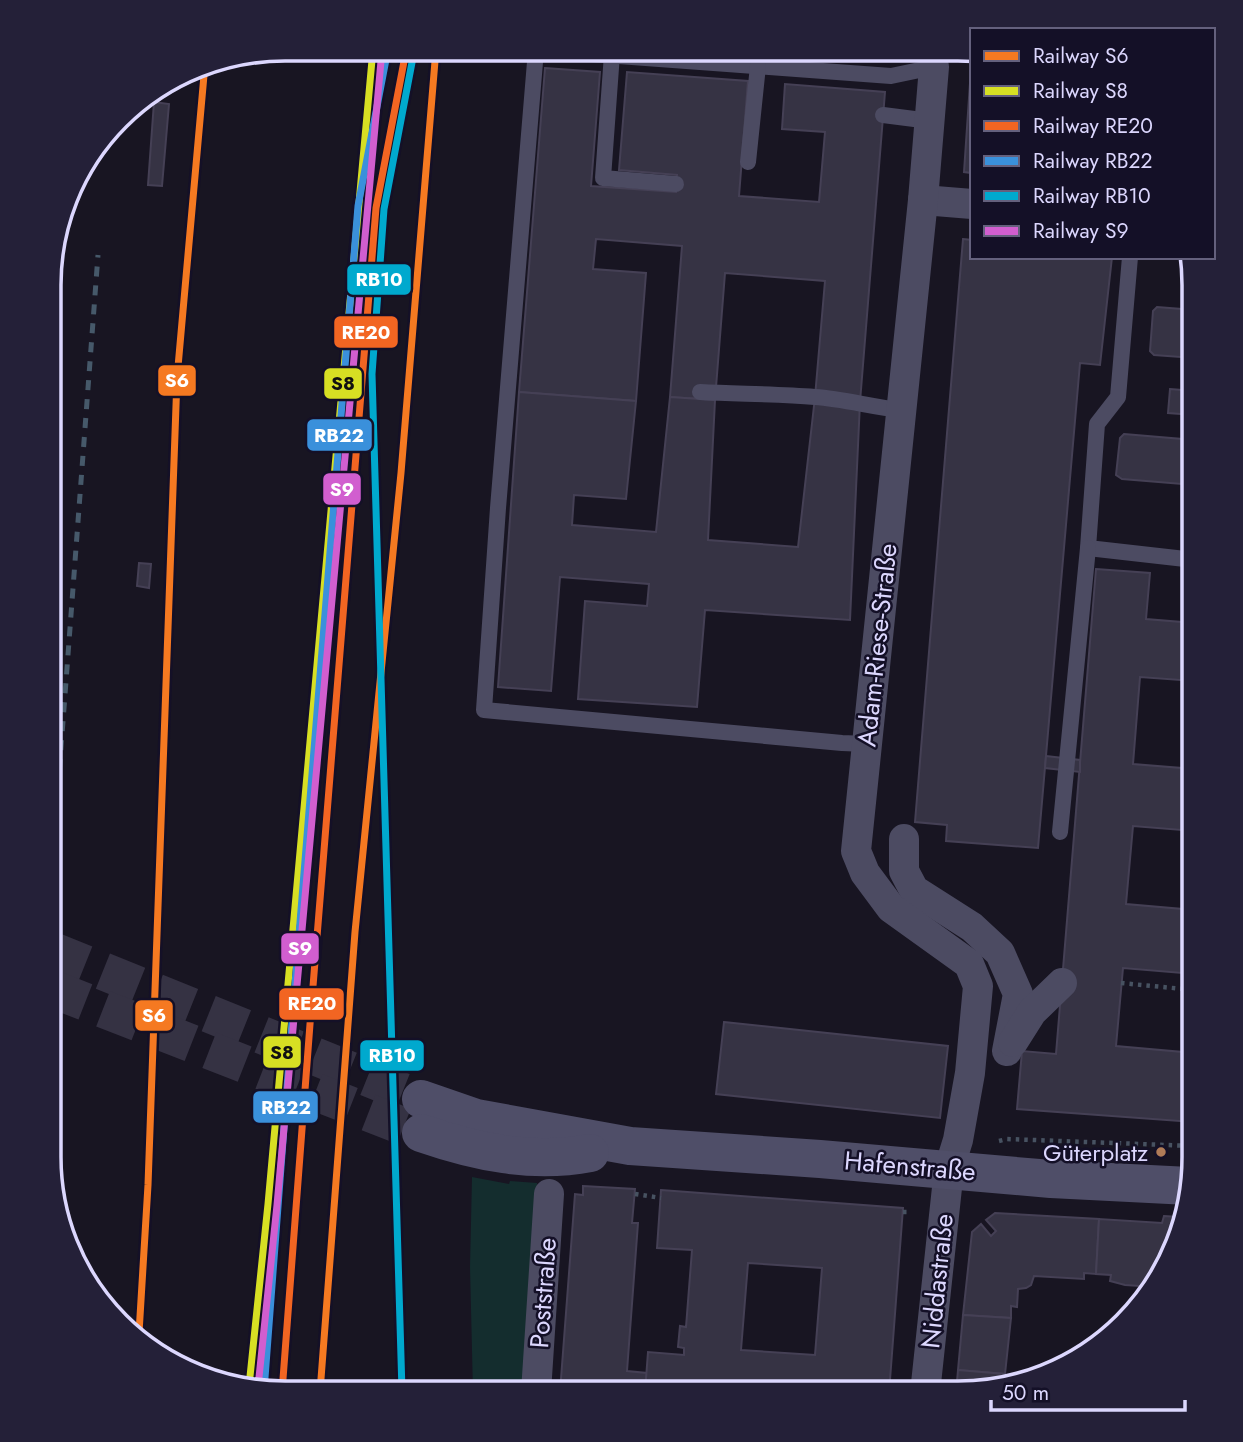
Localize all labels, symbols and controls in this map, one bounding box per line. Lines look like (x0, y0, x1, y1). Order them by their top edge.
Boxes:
legend (970, 28, 1215, 259)
text: Railway S6 (1033, 41, 1129, 71)
text: Railway S8 (1033, 76, 1128, 106)
text: Railway RE20 (1033, 111, 1153, 141)
text: Railway RB22 (1033, 146, 1152, 176)
text: Railway RB10 (1033, 181, 1151, 211)
text: Railway S9 (1033, 216, 1129, 246)
line badge: RB10 (346, 263, 412, 296)
text: RB10 (355, 266, 403, 293)
line badge: RE20 (333, 315, 399, 349)
text: RE20 (342, 319, 390, 346)
line badge: S6 (157, 364, 197, 397)
text: S6 (165, 367, 189, 394)
line badge: S8 (323, 367, 363, 400)
text: S8 (331, 370, 355, 397)
line badge: RB22 (306, 418, 373, 452)
text: RB22 (314, 422, 364, 449)
line badge: S9 (322, 472, 362, 506)
text: S9 (330, 476, 354, 503)
street label: Adam-Riese-Straße (847, 541, 907, 749)
line badge: S9 (280, 932, 320, 965)
text: S9 (288, 935, 312, 962)
line badge: RE20 (278, 987, 345, 1021)
text: RE20 (288, 990, 336, 1017)
line badge: S6 (134, 999, 174, 1032)
text: S6 (142, 1002, 166, 1029)
line badge: S8 (262, 1035, 302, 1069)
text: S8 (270, 1039, 294, 1066)
line badge: RB10 (359, 1039, 425, 1072)
text: RB10 (368, 1042, 416, 1069)
line badge: RB22 (252, 1090, 319, 1124)
text: RB22 (261, 1094, 311, 1121)
place label: Güterplatz (1043, 1135, 1148, 1170)
street label: Hafenstraße (843, 1141, 977, 1191)
marker: Güterplatz (1154, 1145, 1168, 1159)
street label: Niddastraße (911, 1212, 963, 1350)
street label: Poststraße (520, 1237, 566, 1349)
scale bar (991, 1368, 1185, 1412)
text: 50 m (1002, 1378, 1049, 1408)

